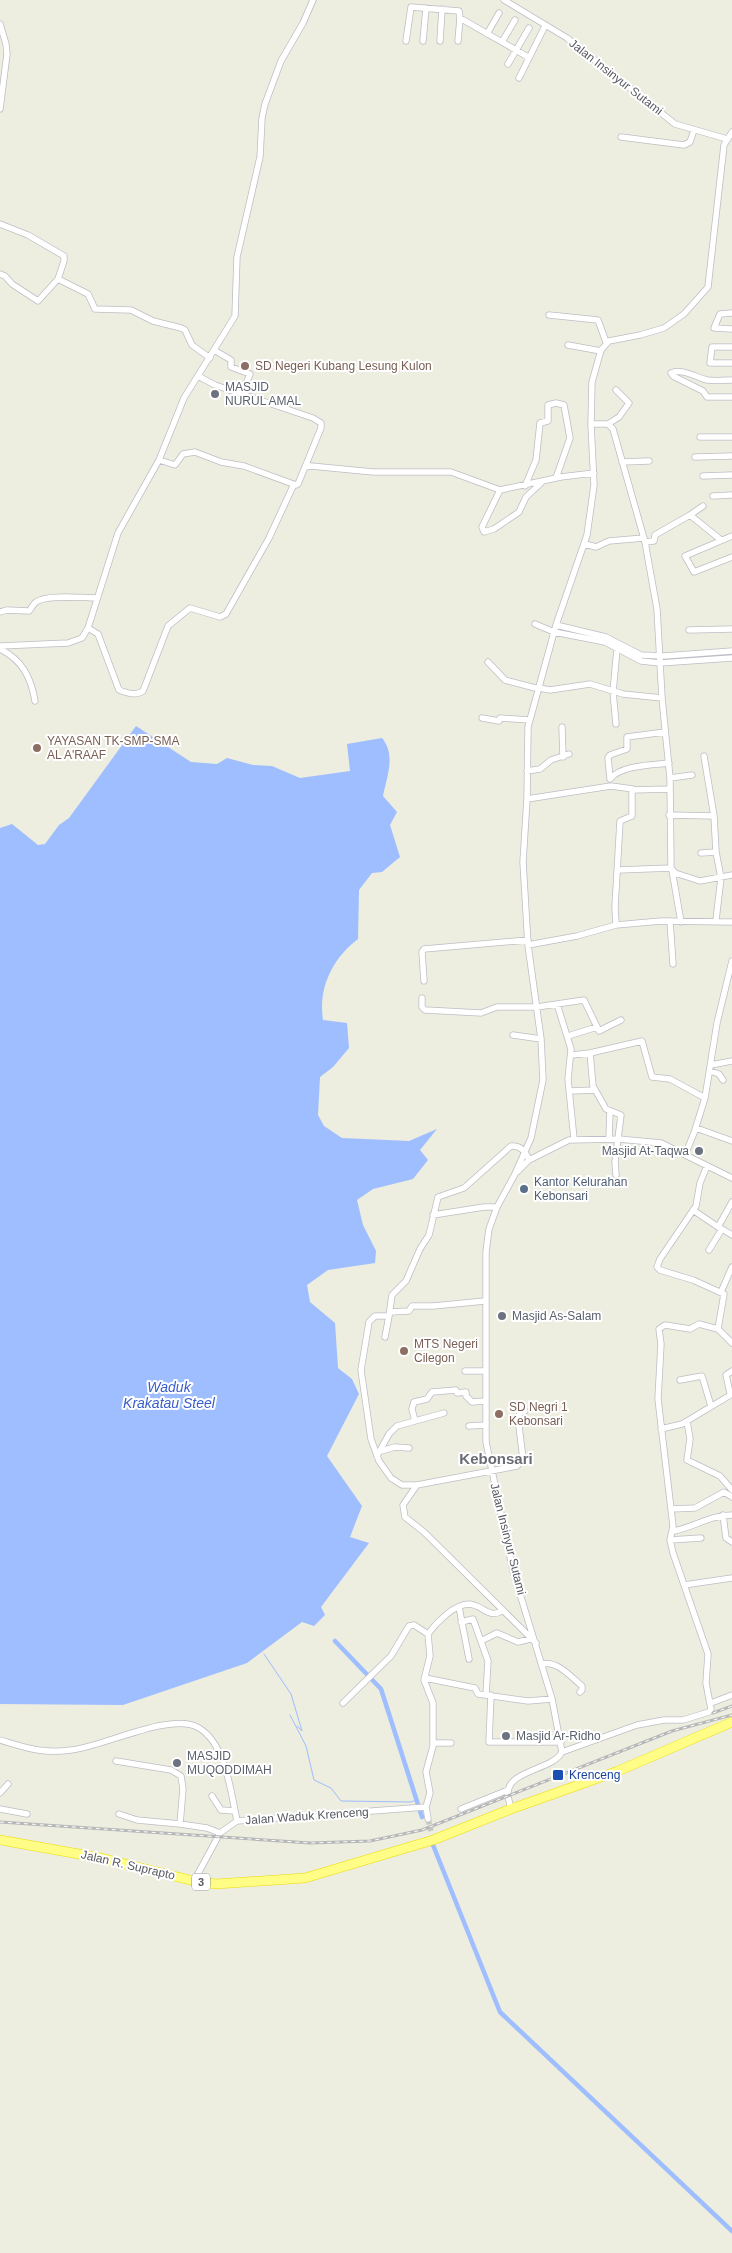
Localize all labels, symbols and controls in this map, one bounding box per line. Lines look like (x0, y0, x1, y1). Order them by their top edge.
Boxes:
street label: Jalan Insinyur Sutami (566, 36, 666, 118)
place label: SD Negeri Kubang Lesung Kulon (255, 359, 432, 373)
marker: SD Negeri Kubang Lesung Kulon (239, 360, 251, 372)
place label: MASJID NURUL AMAL (225, 380, 302, 408)
marker: MASJID NURUL AMAL (209, 388, 221, 400)
place label: YAYASAN TK-SMP-SMA AL A'RAAF (47, 734, 179, 762)
marker: YAYASAN TK-SMP-SMA AL A'RAAF (31, 742, 43, 754)
place label: Masjid At-Taqwa (602, 1144, 689, 1158)
marker: Masjid At-Taqwa (693, 1145, 705, 1157)
place label: Kantor Kelurahan Kebonsari (534, 1175, 627, 1203)
marker: Kantor Kelurahan Kebonsari (518, 1183, 530, 1195)
place label: Masjid As-Salam (512, 1309, 601, 1323)
marker: Masjid As-Salam (496, 1310, 508, 1322)
place label: MTS Negeri Cilegon (414, 1337, 478, 1365)
marker: MTS Negeri Cilegon (398, 1345, 410, 1357)
water label: Waduk Krakatau Steel (123, 1379, 216, 1411)
place label: SD Negri 1 Kebonsari (509, 1400, 568, 1428)
marker: SD Negri 1 Kebonsari (493, 1408, 505, 1420)
district label: Kebonsari (459, 1450, 533, 1467)
street label: Jalan Insinyur Sutami (487, 1482, 529, 1596)
place label: Masjid Ar-Ridho (516, 1729, 601, 1743)
marker: Masjid Ar-Ridho (500, 1730, 512, 1742)
place label: MASJID MUQODDIMAH (187, 1749, 272, 1777)
marker: MASJID MUQODDIMAH (171, 1757, 183, 1769)
marker: Krenceng (551, 1768, 565, 1782)
place label: Krenceng (569, 1768, 620, 1782)
street label: Jalan Waduk Krenceng (245, 1805, 369, 1827)
street label: Jalan R. Suprapto (80, 1847, 177, 1883)
road number: 3 (192, 1874, 210, 1890)

